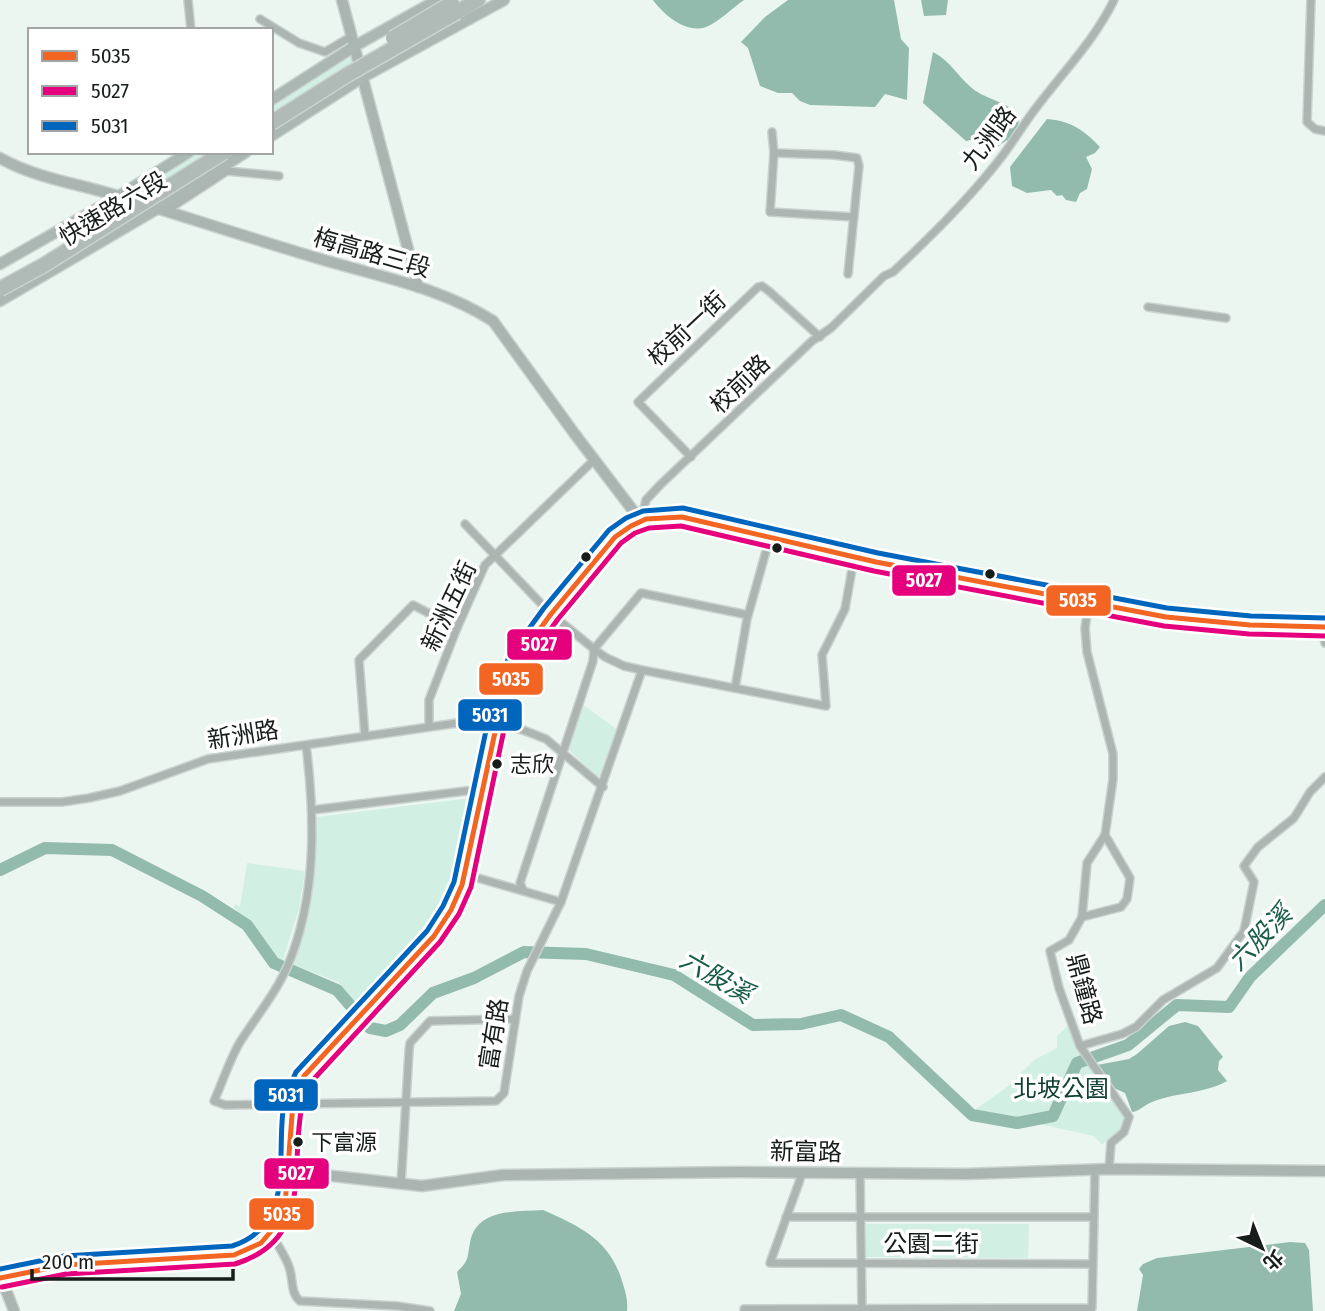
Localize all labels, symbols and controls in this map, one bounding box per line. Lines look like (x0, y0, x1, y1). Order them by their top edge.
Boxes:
legend (28, 28, 273, 154)
text: 5035 (91, 43, 130, 69)
text: 5027 (91, 78, 129, 104)
street label: 九洲路 (956, 101, 1022, 175)
text: 5031 (91, 113, 129, 139)
street label: 快速路六段 (54, 166, 172, 252)
street label: 梅高路三段 (310, 223, 434, 283)
street label: 校前一街 (642, 286, 732, 372)
street label: 校前路 (704, 349, 776, 419)
unlabelled marker (770, 541, 784, 555)
unlabelled marker (579, 550, 593, 564)
street label: 新洲五街 (416, 557, 482, 655)
line badge: 5027 (891, 564, 957, 597)
unlabelled marker (983, 567, 997, 581)
text: 5027 (906, 569, 942, 592)
line badge: 5035 (1045, 584, 1112, 617)
text: 5035 (1059, 589, 1097, 612)
line badge: 5027 (506, 628, 573, 661)
text: 5027 (521, 633, 557, 656)
line badge: 5035 (478, 662, 544, 696)
text: 5035 (492, 668, 530, 691)
line badge: 5031 (457, 698, 523, 732)
text: 5031 (472, 704, 508, 727)
street label: 新洲路 (205, 716, 281, 754)
place label: 志欣 (510, 751, 554, 778)
marker: 志欣 (490, 757, 504, 771)
water label: 六股溪 (1222, 896, 1301, 977)
water label: 六股溪 (674, 944, 761, 1012)
street label: 鼎鐘路 (1061, 951, 1107, 1027)
street label: 富有路 (475, 996, 513, 1072)
park label: 北坡公園 (1013, 1075, 1109, 1103)
line badge: 5031 (253, 1078, 319, 1112)
text: 5031 (268, 1084, 304, 1107)
place label: 下富源 (311, 1129, 377, 1156)
marker: 下富源 (291, 1135, 305, 1149)
street label: 新富路 (770, 1137, 842, 1167)
line badge: 5027 (263, 1157, 330, 1190)
text: 5027 (278, 1162, 314, 1185)
line badge: 5035 (248, 1197, 315, 1231)
text: 5035 (263, 1203, 301, 1226)
north arrow (1227, 1213, 1297, 1283)
street label: 公園二街 (883, 1230, 979, 1258)
scale bar (32, 1238, 233, 1282)
text: 北 (1258, 1245, 1288, 1275)
text: 200 m (42, 1249, 94, 1275)

